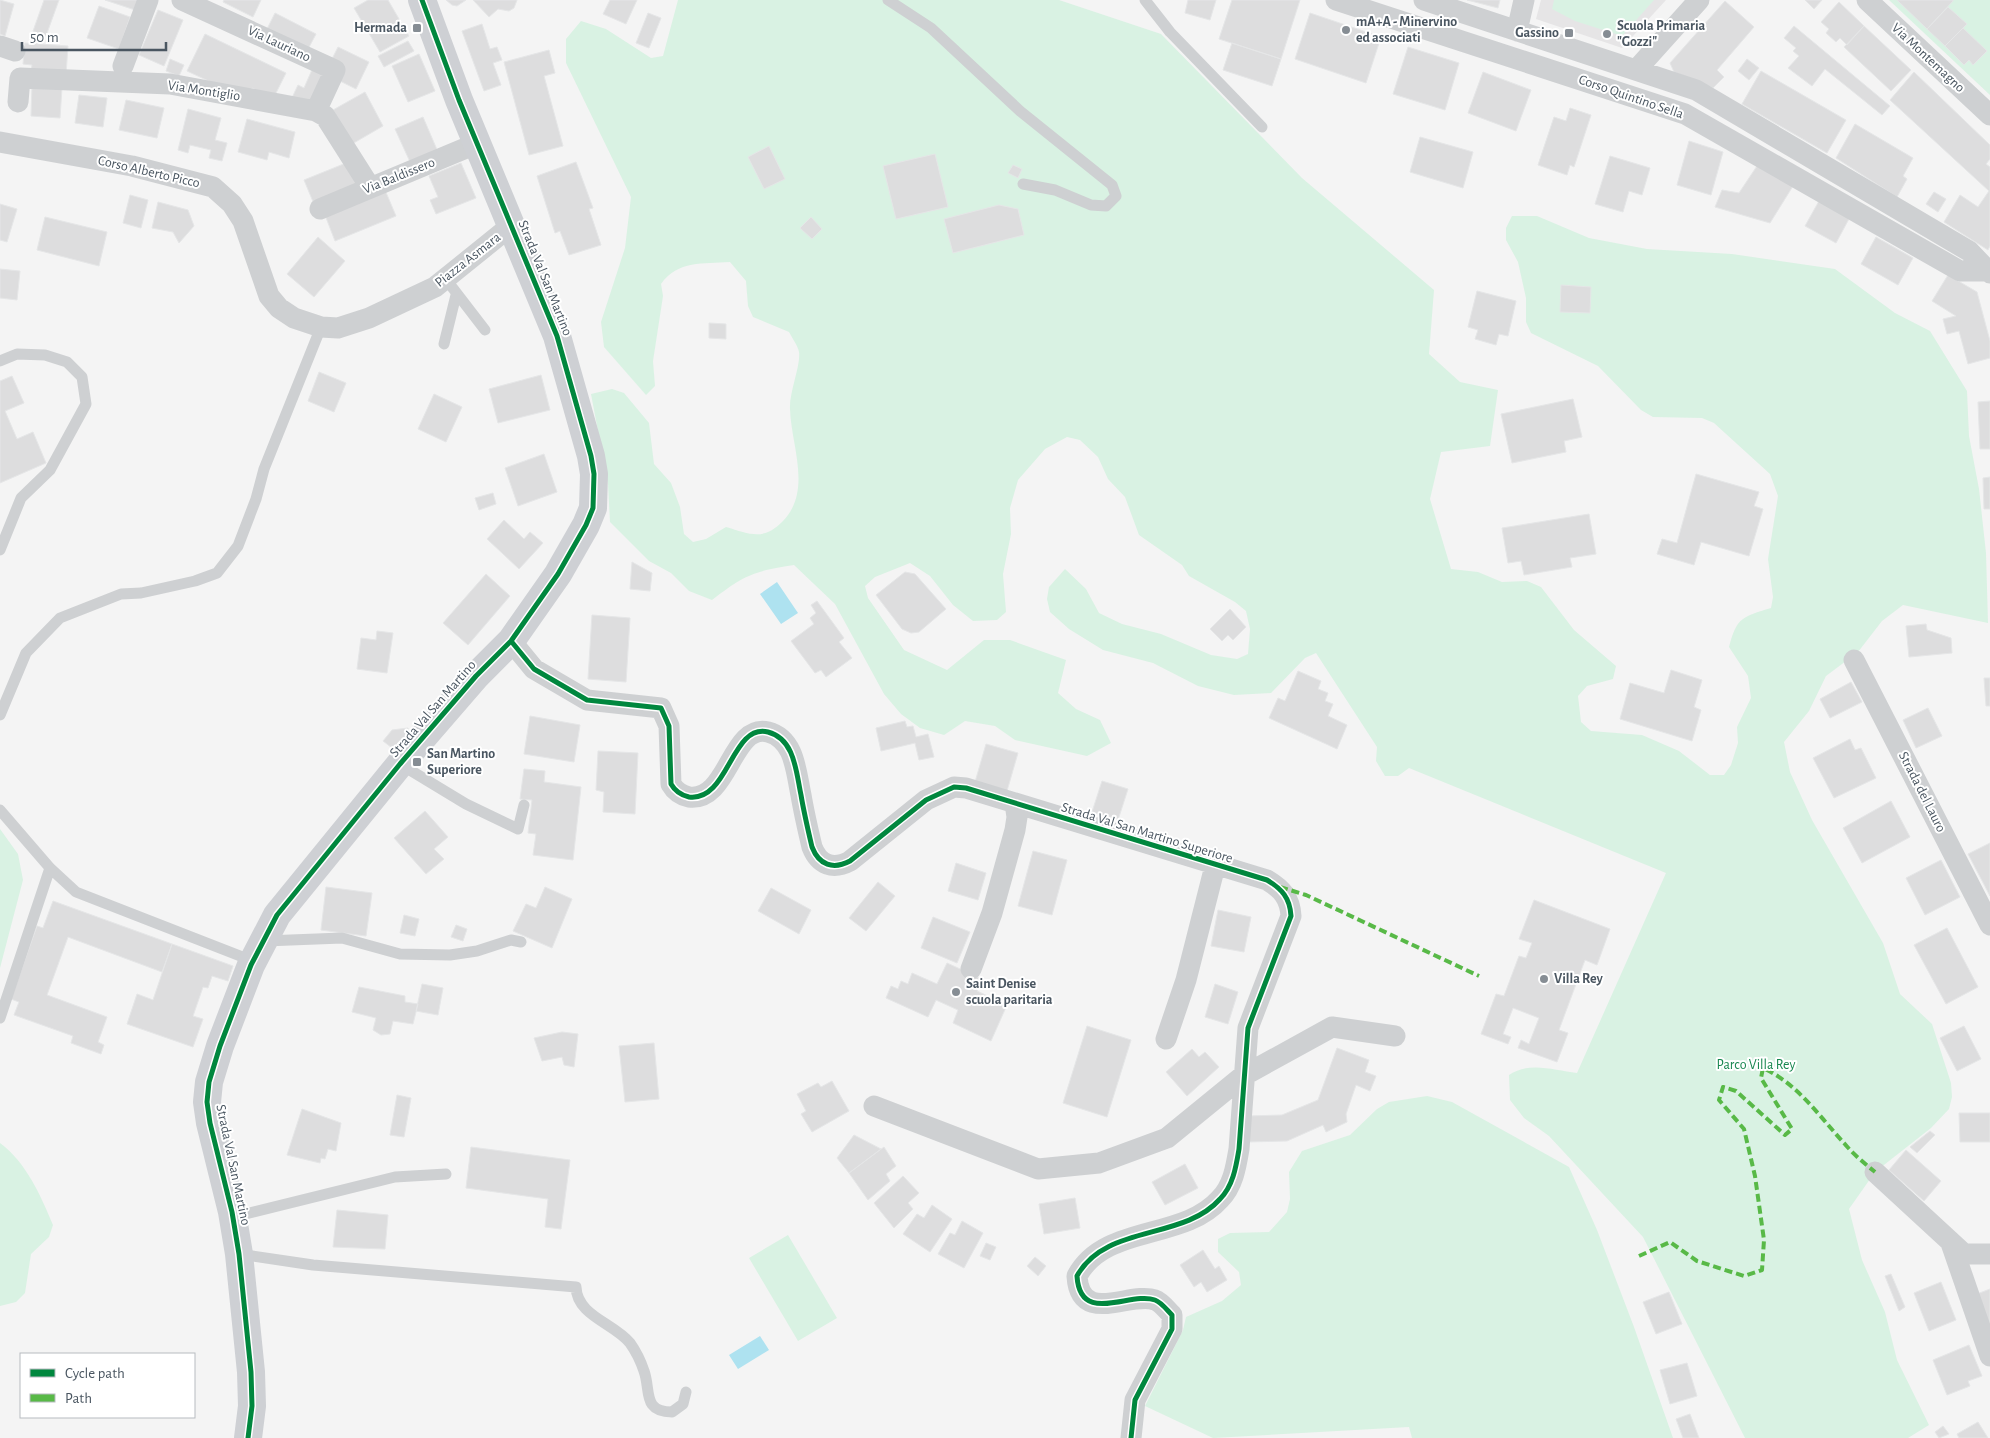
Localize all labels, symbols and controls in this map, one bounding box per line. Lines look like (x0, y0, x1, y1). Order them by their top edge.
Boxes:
place label: mA+A - Minervino ed associati (1356, 15, 1457, 45)
place label: Scuola Primaria "Gozzi" (1617, 19, 1706, 49)
scale bar (22, 20, 166, 52)
place label: Hermada (354, 21, 407, 35)
street label: Via Montemagno (1889, 21, 1967, 95)
marker: Hermada (411, 22, 423, 34)
street label: Via Lauriano (245, 23, 313, 65)
marker: mA+A - Minervino ed associati (1340, 24, 1352, 36)
place label: Gassino (1515, 26, 1559, 40)
marker: Gassino (1563, 27, 1575, 39)
marker: Scuola Primaria "Gozzi" (1601, 28, 1613, 40)
text: 50 m (30, 30, 59, 45)
street label: Corso Quintino Sella (1577, 73, 1686, 122)
street label: Via Montiglio (167, 78, 241, 104)
street label: Corso Alberto Picco (97, 153, 201, 191)
street label: Via Baldissero (361, 155, 437, 197)
street label: Strada Val San Martino (515, 218, 575, 338)
street label: Piazza Asmara (433, 230, 504, 290)
street label: Strada Val San Martino (387, 658, 479, 760)
place label: San Martino Superiore (427, 747, 495, 777)
street label: Strada del Lauro (1896, 750, 1948, 835)
marker: San Martino Superiore (411, 756, 423, 768)
street label: Strada Val San Martino Superiore (1060, 800, 1234, 866)
place label: Villa Rey (1554, 972, 1603, 986)
marker: Villa Rey (1538, 973, 1550, 985)
place label: Saint Denise scuola paritaria (966, 977, 1053, 1007)
marker: Saint Denise scuola paritaria (950, 986, 962, 998)
park label: Parco Villa Rey (1716, 1058, 1796, 1072)
street label: Strada Val San Martino (213, 1103, 253, 1227)
legend (20, 1353, 195, 1418)
text: Cycle path (65, 1366, 125, 1381)
text: Path (65, 1391, 92, 1406)

